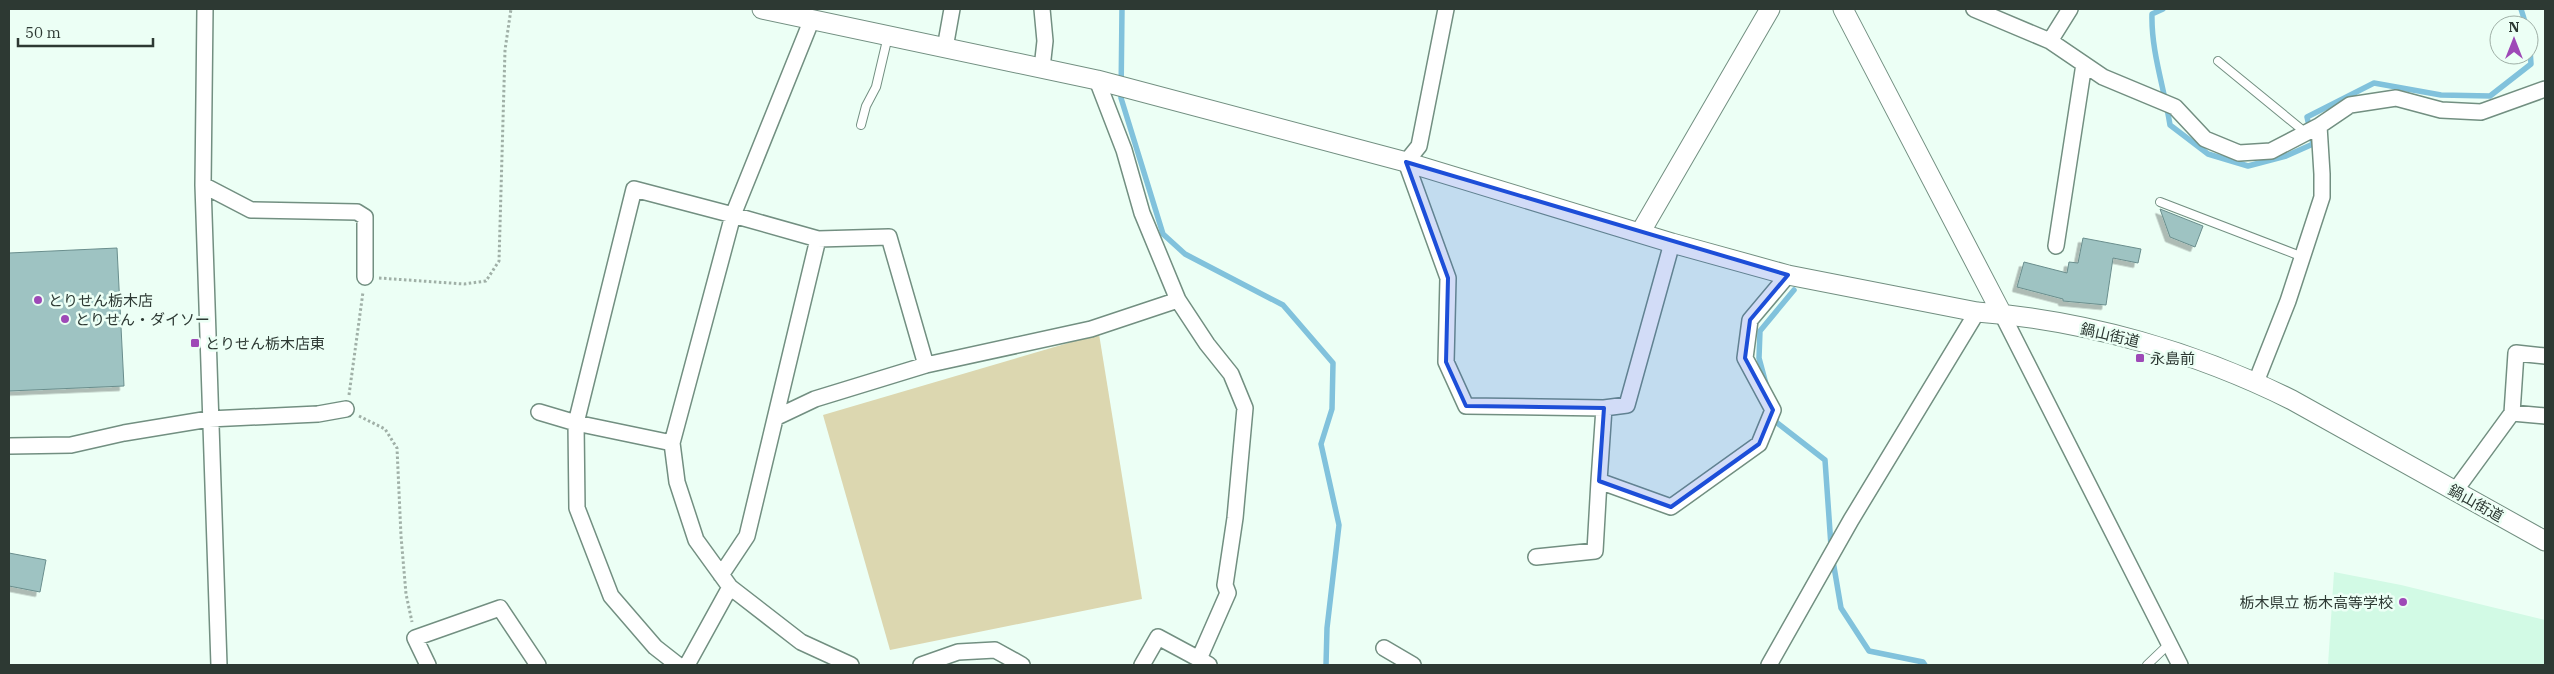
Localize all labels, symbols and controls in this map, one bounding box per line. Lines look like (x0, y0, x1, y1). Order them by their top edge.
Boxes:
scale bar (18, 15, 152, 47)
north arrow (2489, 15, 2539, 65)
text: N (2508, 18, 2520, 36)
text: 50 m (25, 23, 61, 42)
place label: とりせん栃木店 (48, 291, 153, 310)
marker: とりせん栃木店 (32, 294, 44, 306)
place label: とりせん・ダイソー (75, 310, 210, 329)
marker: とりせん・ダイソー (59, 313, 71, 325)
street label: 鍋山街道 (2079, 319, 2141, 351)
place label: とりせん栃木店東 (205, 334, 325, 353)
marker: とりせん栃木店東 (189, 337, 201, 349)
place label: 永島前 (2150, 349, 2195, 368)
marker: 永島前 (2134, 352, 2146, 364)
street label: 鍋山街道 (2445, 480, 2507, 526)
place label: 栃木県立 栃木高等学校 (2240, 593, 2393, 612)
marker: 栃木県立 栃木高等学校 (2397, 596, 2409, 608)

